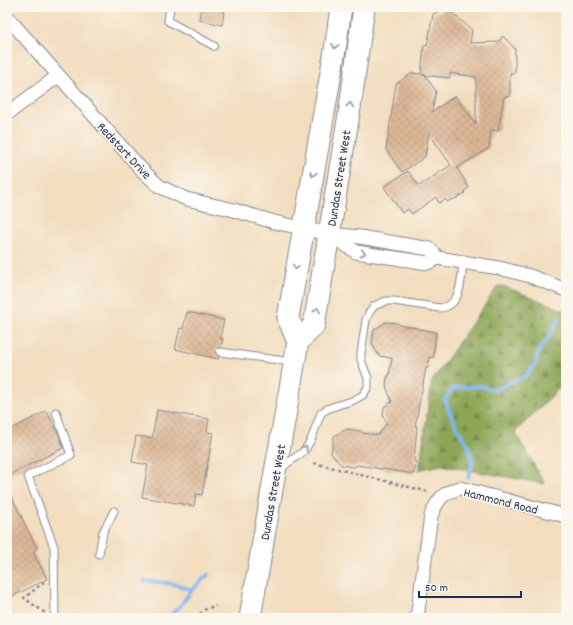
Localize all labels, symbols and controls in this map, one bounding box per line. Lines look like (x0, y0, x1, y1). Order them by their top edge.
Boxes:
one-way arrow (331, 42, 340, 49)
one-way arrow (345, 101, 354, 108)
street label: Redstart Drive (92, 119, 155, 185)
street label: Dundas Street West (324, 129, 357, 228)
one-way arrow (309, 171, 318, 177)
one-way arrow (359, 248, 366, 257)
one-way arrow (293, 264, 301, 270)
one-way arrow (312, 307, 321, 313)
street label: Dundas Street West (257, 443, 292, 542)
one-way arrow (300, 445, 307, 453)
street label: Hammond Road (461, 484, 539, 521)
scale bar (419, 573, 521, 599)
text: 50 m (425, 580, 448, 597)

